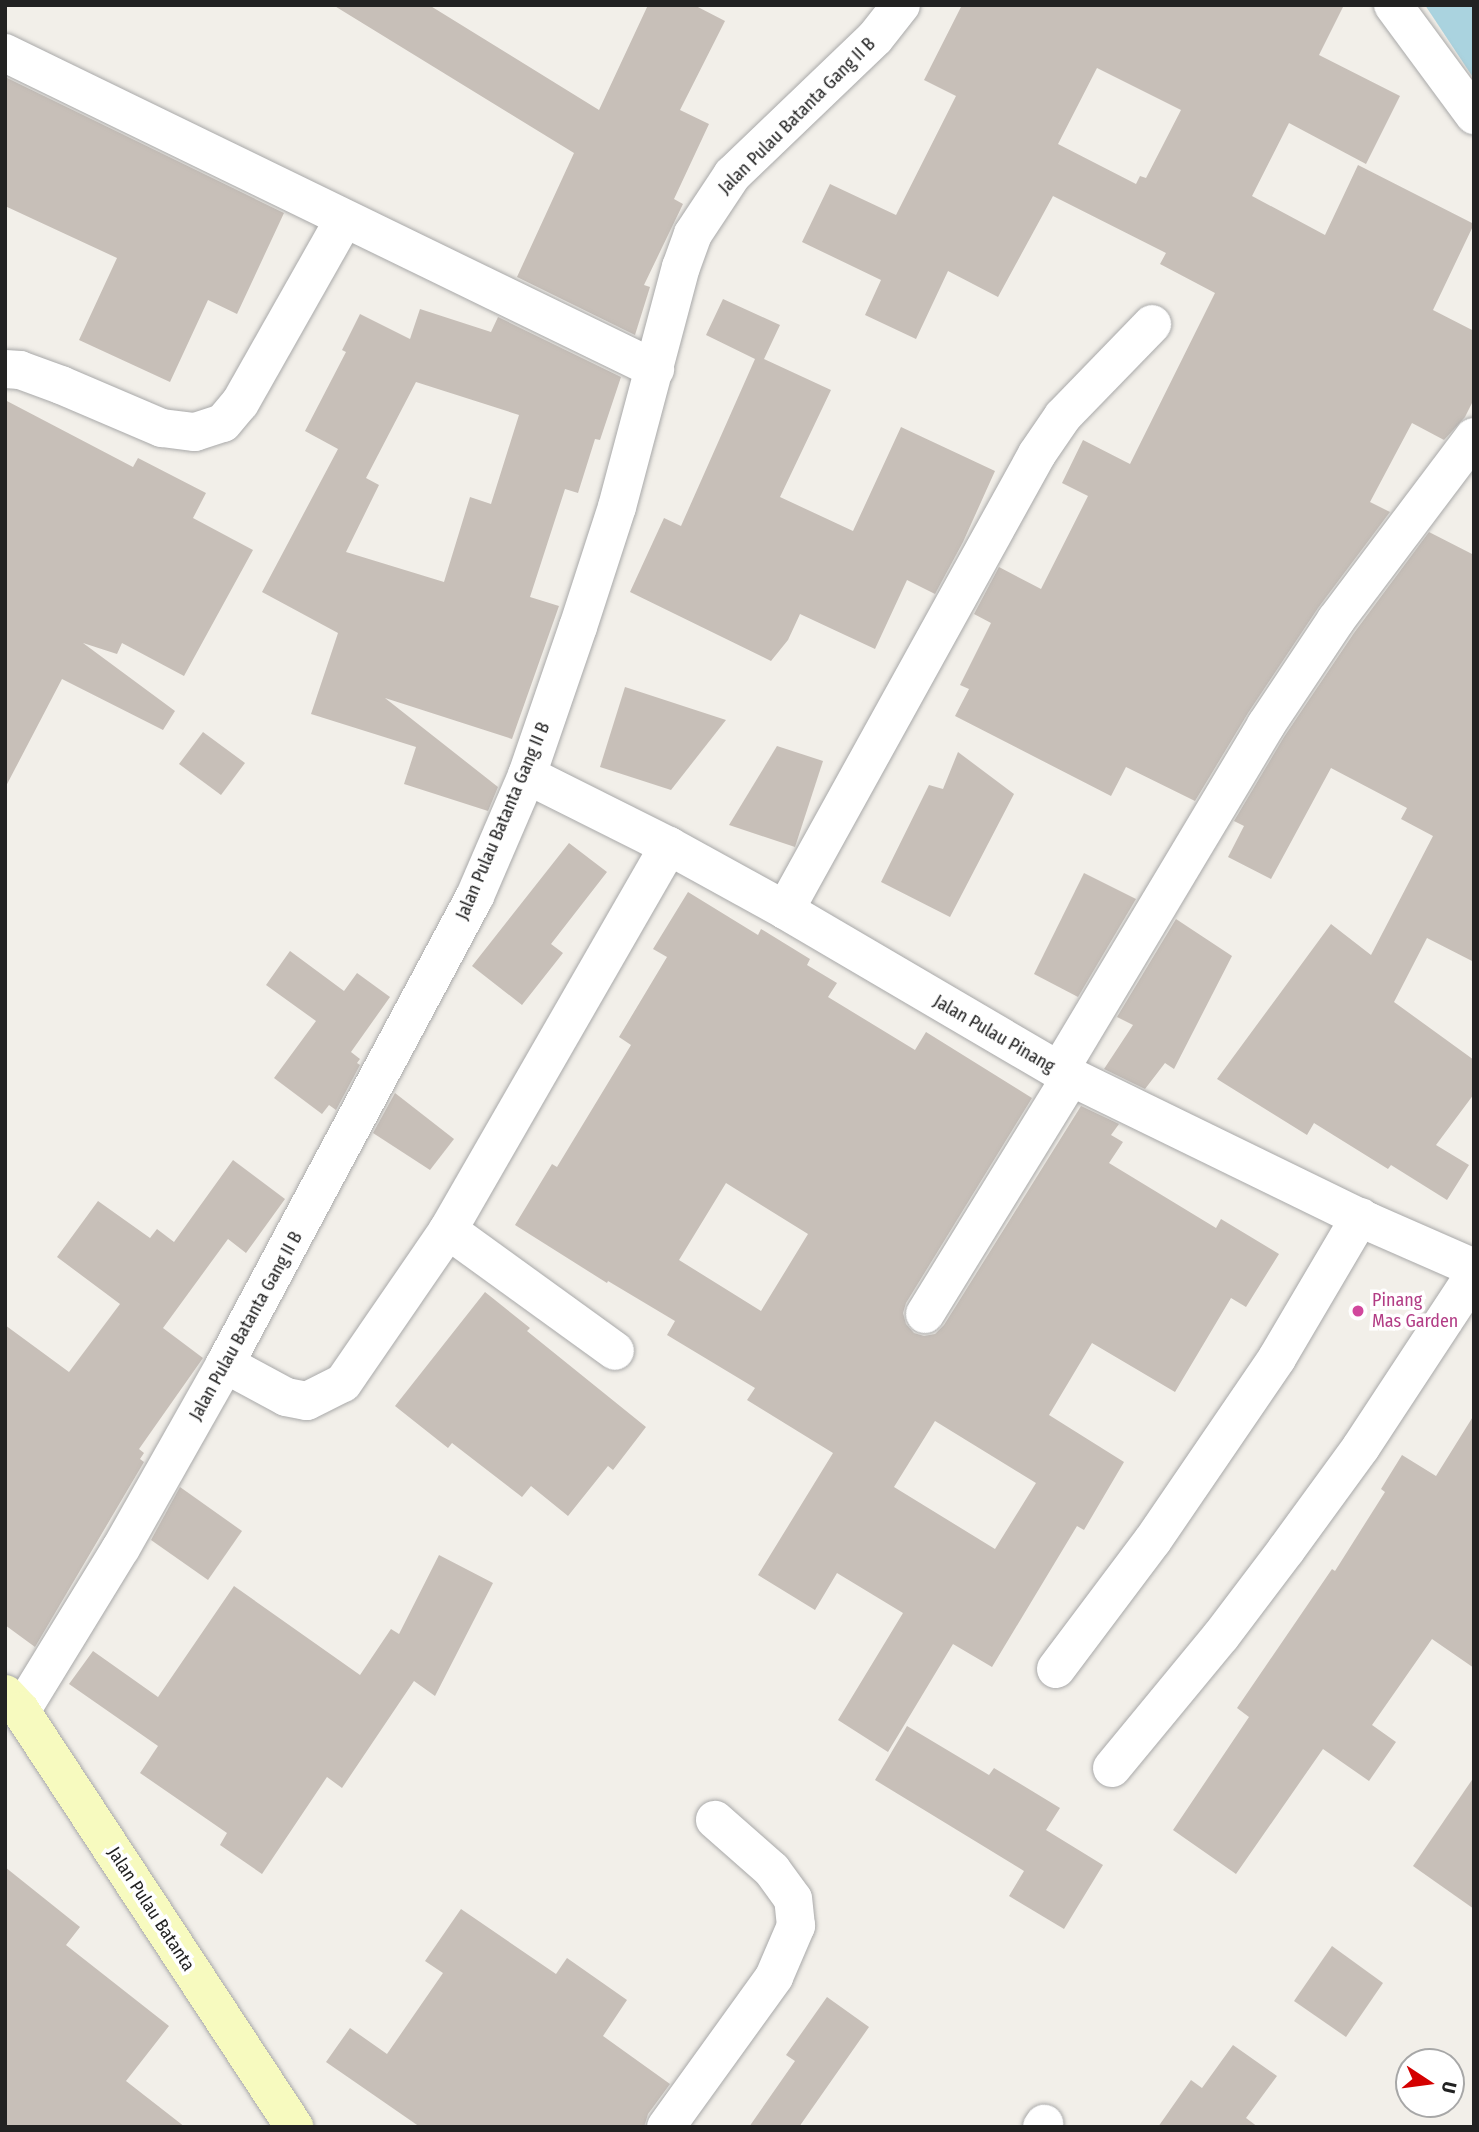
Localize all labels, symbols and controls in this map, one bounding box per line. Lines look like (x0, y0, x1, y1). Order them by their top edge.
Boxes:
street label: Jalan Pulau Batanta Gang II B (714, 33, 880, 199)
street label: Jalan Pulau Batanta Gang II B (452, 719, 554, 923)
street label: Jalan Pulau Pinang (930, 991, 1058, 1077)
street label: Jalan Pulau Batanta Gang II B (185, 1228, 307, 1424)
place label: Pinang Mas Garden (1372, 1290, 1458, 1332)
marker: Pinang Mas Garden (1350, 1303, 1366, 1319)
street label: Jalan Pulau Batanta (103, 1843, 199, 1975)
north arrow (1395, 2048, 1465, 2118)
text: U (1437, 2079, 1461, 2095)

